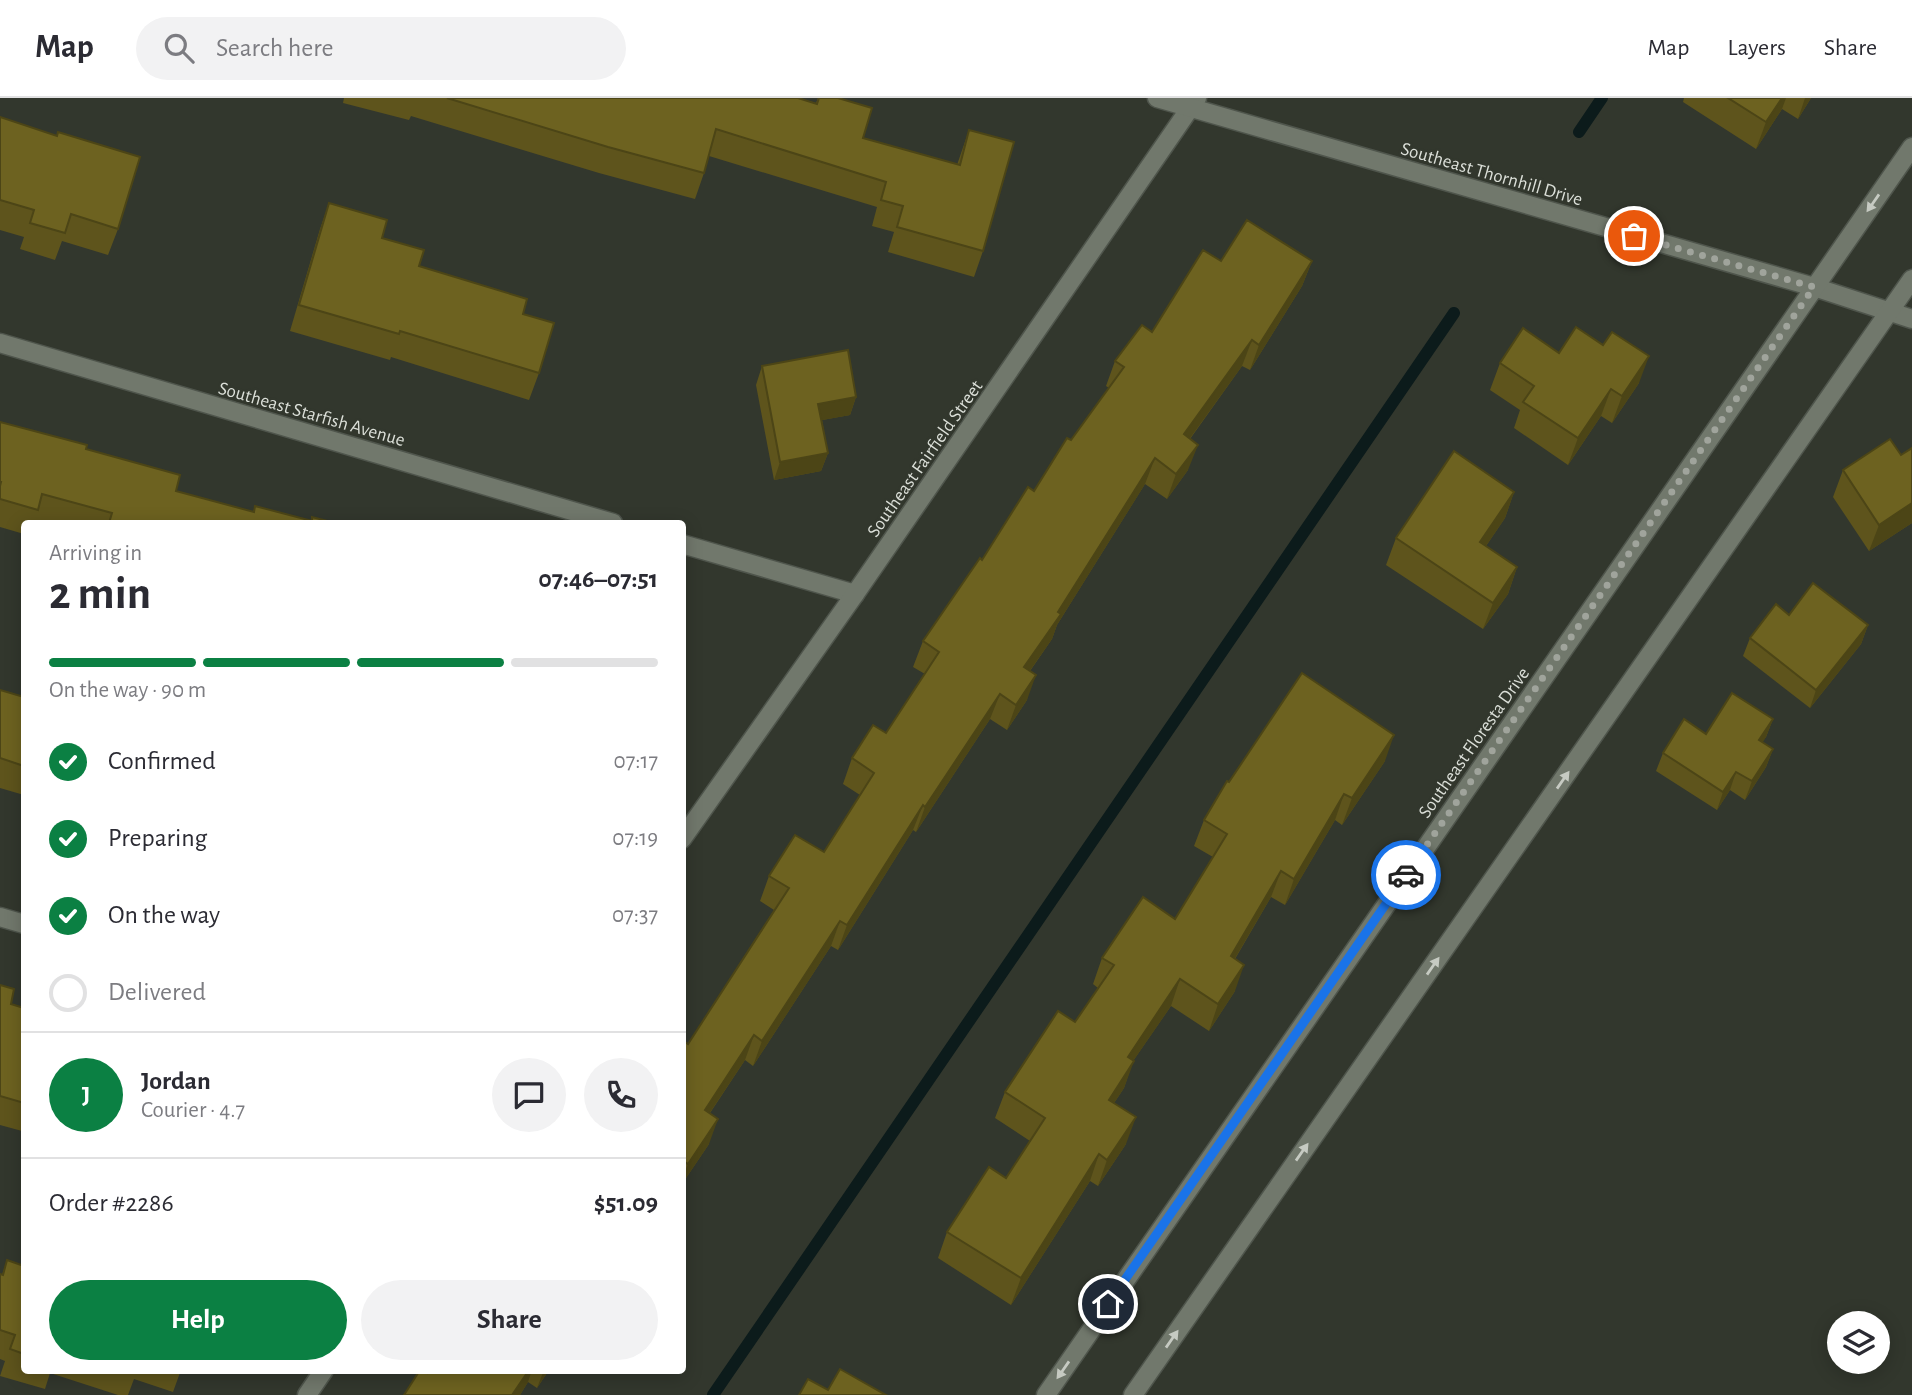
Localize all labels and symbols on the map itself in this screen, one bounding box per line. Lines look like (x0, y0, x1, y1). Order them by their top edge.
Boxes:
street label: Southeast Thornhill Drive (1399, 139, 1585, 209)
one-way arrow (1866, 194, 1880, 212)
pin (1604, 206, 1664, 266)
street label: Southeast Fairfield Street (864, 377, 986, 541)
street label: Southeast Starfish Avenue (216, 379, 407, 450)
street label: Southeast Floresta Drive (1415, 664, 1533, 822)
one-way arrow (1556, 771, 1570, 789)
courier (1371, 840, 1441, 910)
one-way arrow (1426, 957, 1440, 975)
one-way arrow (1295, 1143, 1309, 1161)
pin (1078, 1274, 1138, 1334)
one-way arrow (1165, 1330, 1179, 1348)
one-way arrow (1056, 1361, 1070, 1379)

